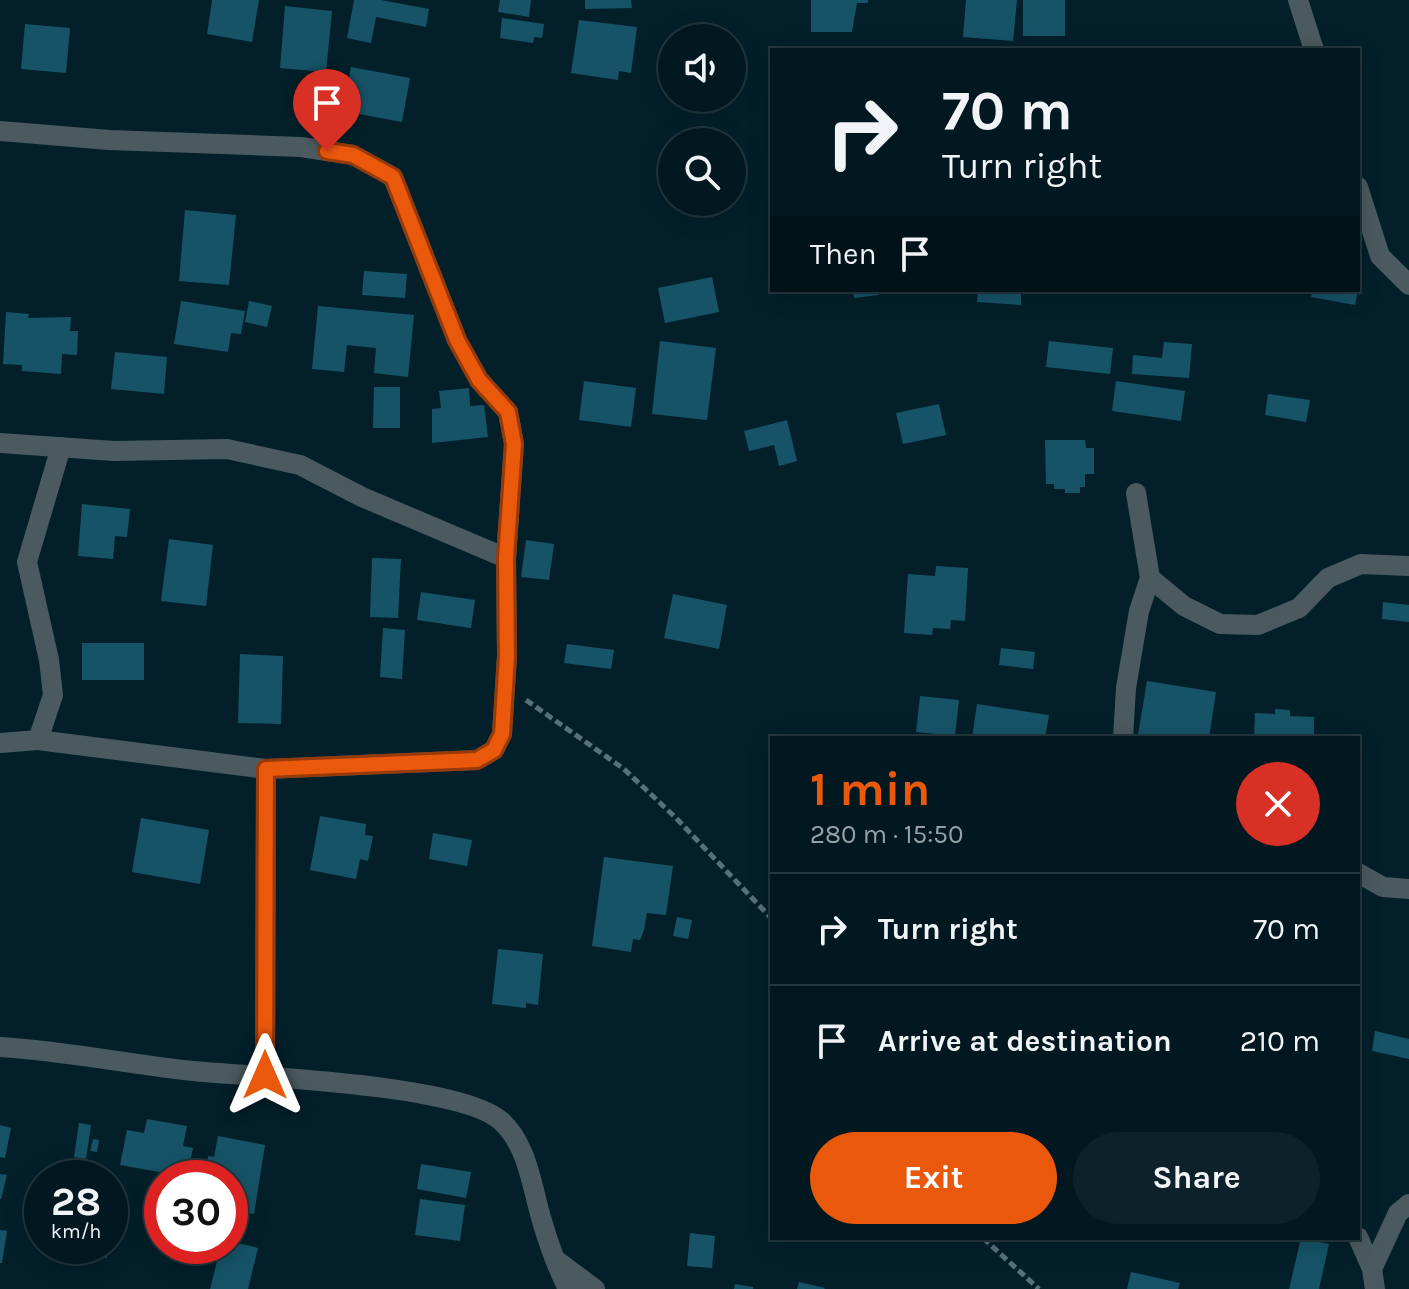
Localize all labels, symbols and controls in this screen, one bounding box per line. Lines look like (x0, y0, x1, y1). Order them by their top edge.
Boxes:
map controls (658, 24, 746, 216)
button: sound (658, 24, 746, 112)
pin (293, 69, 361, 151)
text: 70 m (942, 78, 1073, 143)
icon: right (810, 80, 914, 184)
icon: arrive (305, 81, 349, 125)
button: search (658, 128, 746, 216)
text: Turn right (942, 145, 1102, 187)
icon: arrive (893, 232, 937, 276)
text: Then (810, 236, 877, 272)
text: 1 min (810, 761, 930, 817)
button: close (1236, 762, 1320, 846)
text: 280 m · 15:50 (810, 819, 963, 850)
icon: right (810, 907, 854, 951)
text: Turn right (878, 911, 1018, 947)
text: 70 m (1253, 911, 1320, 947)
icon: arrive (810, 1019, 854, 1063)
text: Arrive at destination (878, 1023, 1172, 1059)
text: 210 m (1240, 1023, 1320, 1059)
position arrow (223, 1033, 307, 1117)
button: Exit (810, 1132, 1057, 1224)
button: Share (1073, 1132, 1320, 1224)
speed limit sign: 30 (144, 1160, 248, 1264)
text: 28 (51, 1178, 101, 1225)
text: km/h (51, 1220, 101, 1243)

